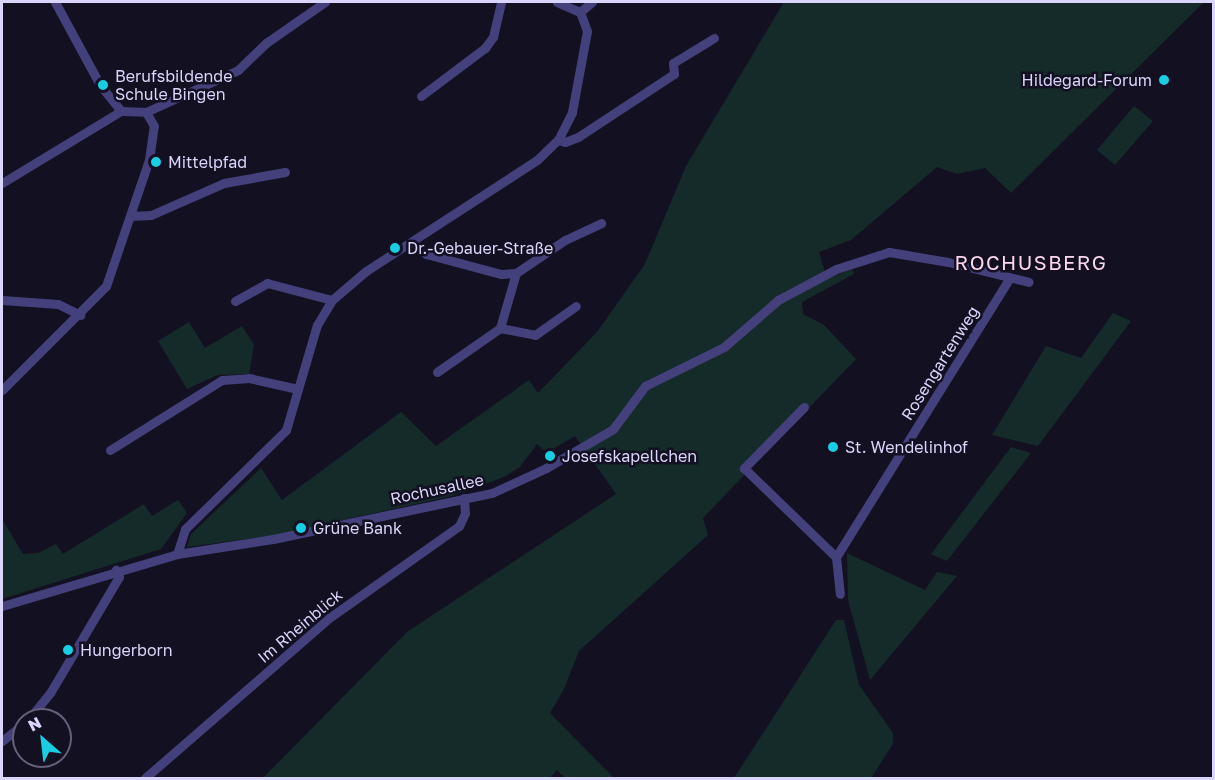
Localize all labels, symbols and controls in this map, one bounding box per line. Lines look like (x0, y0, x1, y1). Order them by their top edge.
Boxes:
place label: Berufsbildende Schule Bingen (115, 66, 232, 104)
place label: Hildegard-Forum (1022, 70, 1152, 90)
marker: Hildegard-Forum (1157, 73, 1171, 87)
marker: Berufsbildende Schule Bingen (96, 78, 110, 92)
place label: Mittelpfad (168, 152, 247, 172)
marker: Mittelpfad (149, 155, 163, 169)
place label: Dr.-Gebauer-Straße (407, 238, 553, 258)
marker: Dr.-Gebauer-Straße (388, 241, 402, 255)
district label: ROCHUSBERG (955, 250, 1107, 274)
street label: Rosengartenweg (897, 303, 983, 423)
place label: St. Wendelinhof (845, 437, 968, 457)
marker: St. Wendelinhof (826, 440, 840, 454)
place label: Josefskapellchen (562, 446, 697, 466)
marker: Josefskapellchen (543, 449, 557, 463)
street label: Rochusallee (389, 470, 485, 508)
place label: Grüne Bank (313, 518, 402, 538)
marker: Grüne Bank (294, 521, 308, 535)
street label: Im Rheinblick (254, 585, 346, 667)
place label: Hungerborn (80, 640, 173, 660)
marker: Hungerborn (61, 643, 75, 657)
north arrow (12, 708, 72, 768)
text: N (24, 712, 45, 736)

